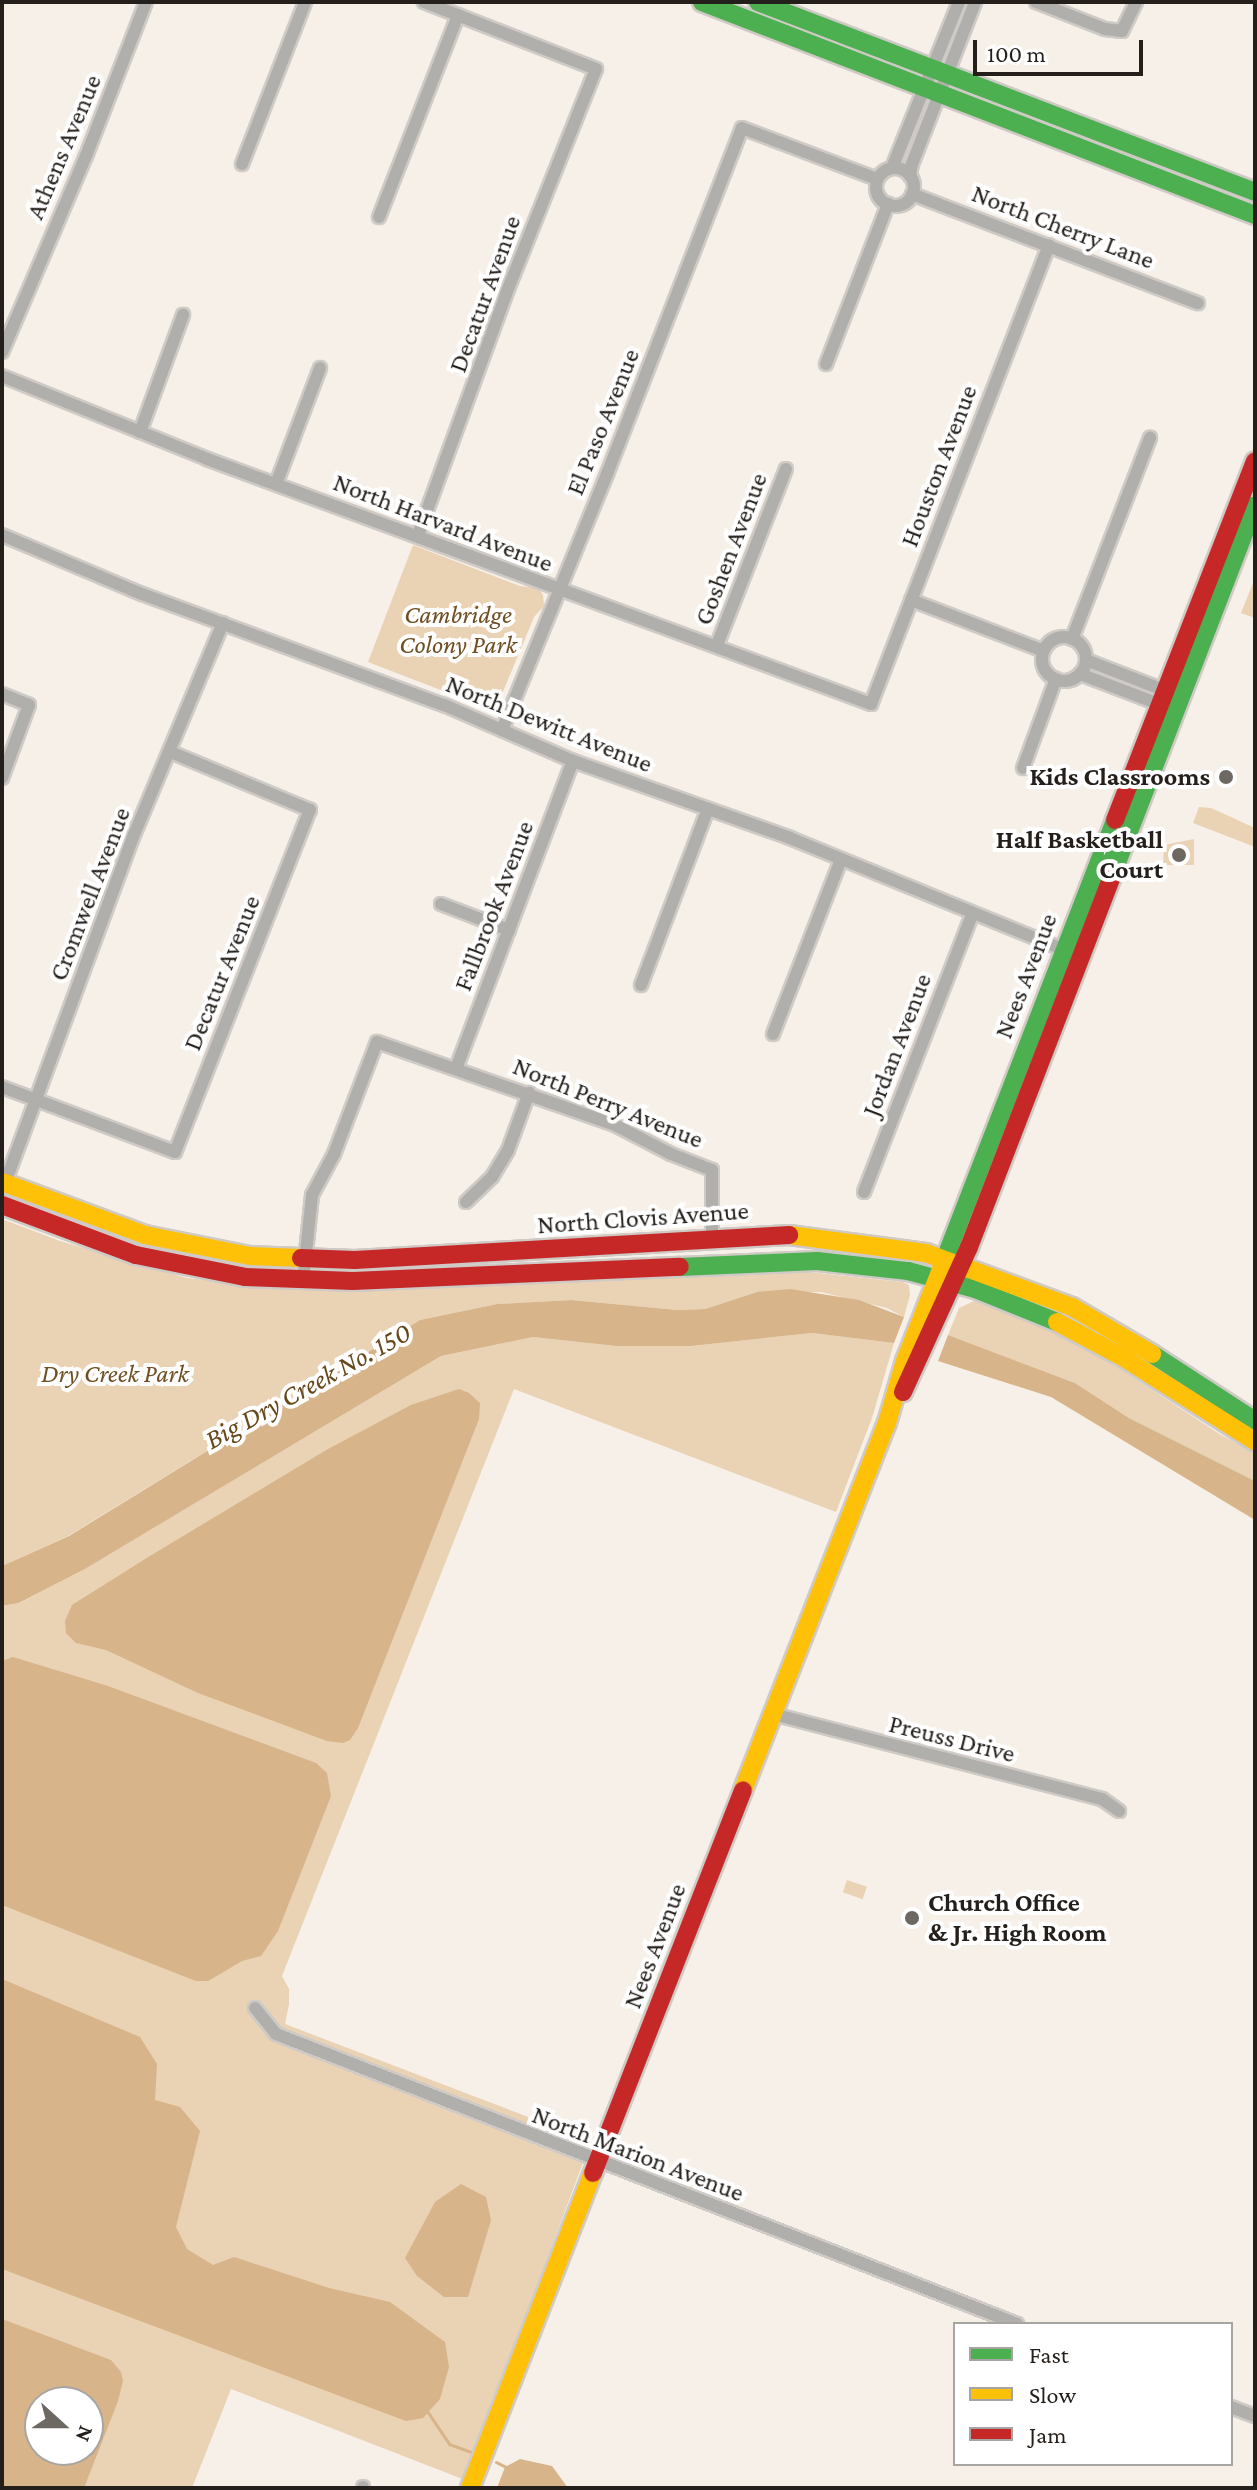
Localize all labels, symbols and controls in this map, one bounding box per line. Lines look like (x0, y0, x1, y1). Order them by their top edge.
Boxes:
scale bar (977, 24, 1147, 74)
text: 100 m (987, 40, 1046, 67)
street label: Athens Avenue (20, 70, 108, 224)
street label: North Cherry Lane (967, 178, 1159, 276)
street label: Decatur Avenue (442, 211, 528, 377)
street label: El Paso Avenue (559, 344, 647, 500)
street label: Houston Avenue (894, 381, 984, 551)
street label: North Harvard Avenue (329, 467, 557, 579)
street label: Goshen Avenue (688, 469, 774, 629)
park label: Cambridge Colony Park (399, 599, 517, 660)
street label: North Dewitt Avenue (441, 668, 657, 780)
place label: Kids Classrooms (1029, 761, 1210, 793)
marker: Kids Classrooms (1217, 768, 1235, 786)
street label: Cromwell Avenue (43, 803, 137, 985)
street label: Fallbrook Avenue (447, 817, 541, 995)
place label: Half Basketball Court (996, 824, 1163, 886)
marker: Half Basketball Court (1170, 846, 1188, 864)
street label: Decatur Avenue (177, 891, 267, 1055)
street label: Nees Avenue (988, 909, 1064, 1043)
street label: Jordan Avenue (855, 969, 939, 1121)
street label: North Perry Avenue (508, 1051, 708, 1155)
street label: North Clovis Avenue (536, 1195, 750, 1241)
water label: Big Dry Creek No. 150 (199, 1315, 417, 1457)
park label: Dry Creek Park (41, 1358, 189, 1390)
street label: Preuss Drive (886, 1708, 1018, 1770)
street label: Nees Avenue (617, 1879, 693, 2013)
place label: Church Office & Jr. High Room (928, 1887, 1107, 1948)
marker: Church Office & Jr. High Room (903, 1909, 921, 1927)
street label: North Marion Avenue (528, 2099, 748, 2209)
legend (953, 2322, 1233, 2466)
text: Fast (1029, 2341, 1069, 2368)
text: Slow (1029, 2381, 1076, 2408)
north arrow (24, 2386, 104, 2466)
text: Jam (1029, 2421, 1067, 2448)
text: N (71, 2423, 99, 2446)

